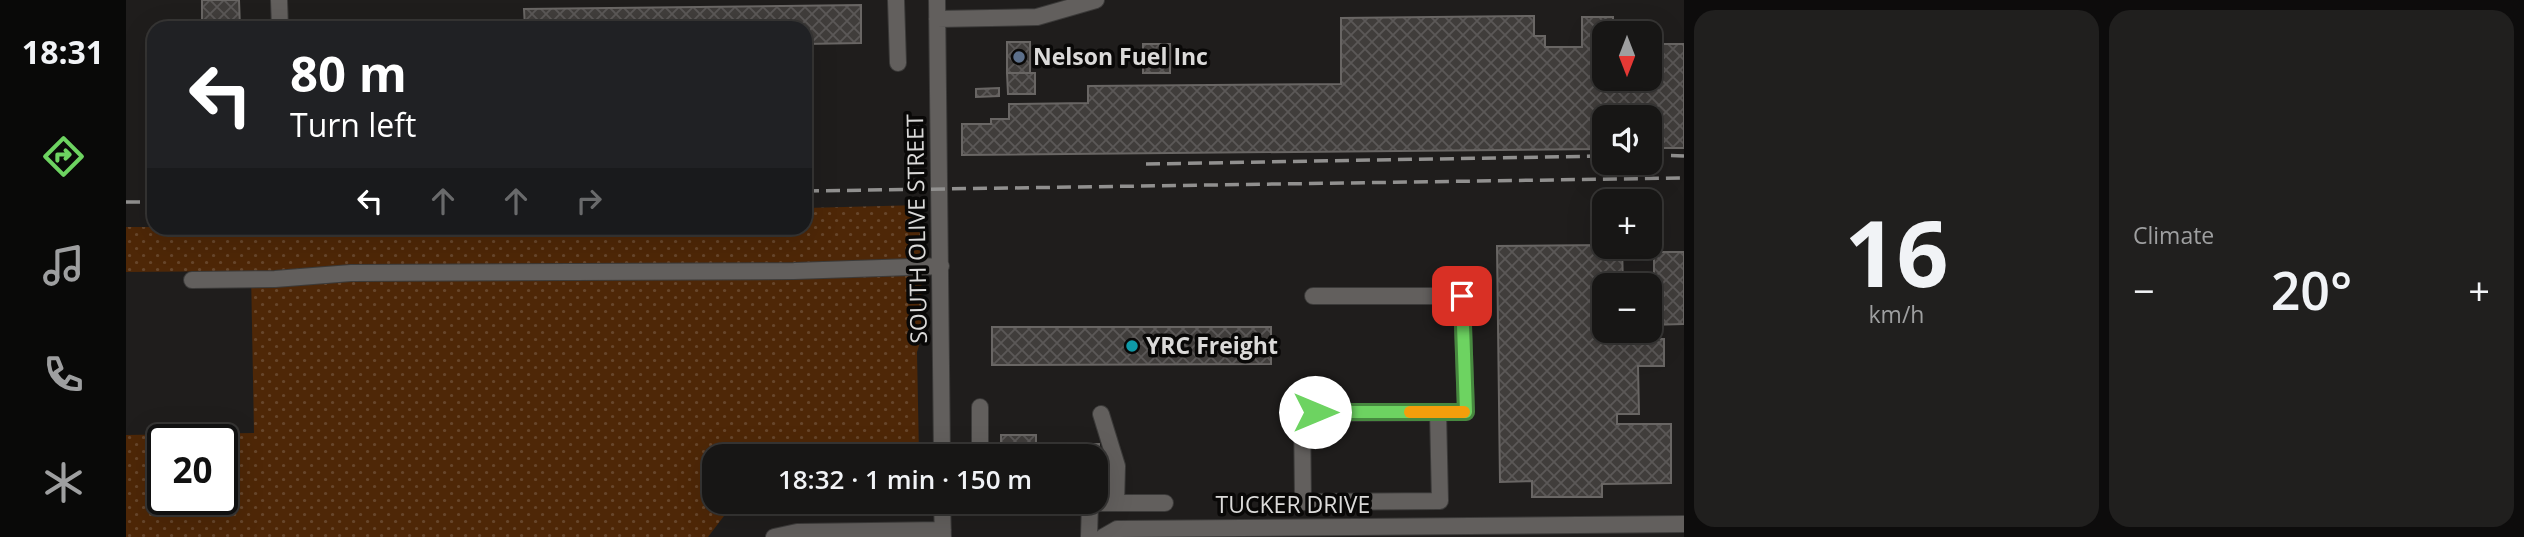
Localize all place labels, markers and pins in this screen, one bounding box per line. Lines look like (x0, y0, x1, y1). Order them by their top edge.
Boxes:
place label: Nelson Fuel Inc (1033, 40, 1208, 72)
marker: Nelson Fuel Inc (1011, 49, 1027, 65)
pin (1432, 266, 1492, 326)
place label: YRC Freight (1146, 329, 1278, 361)
marker: YRC Freight (1124, 338, 1140, 354)

